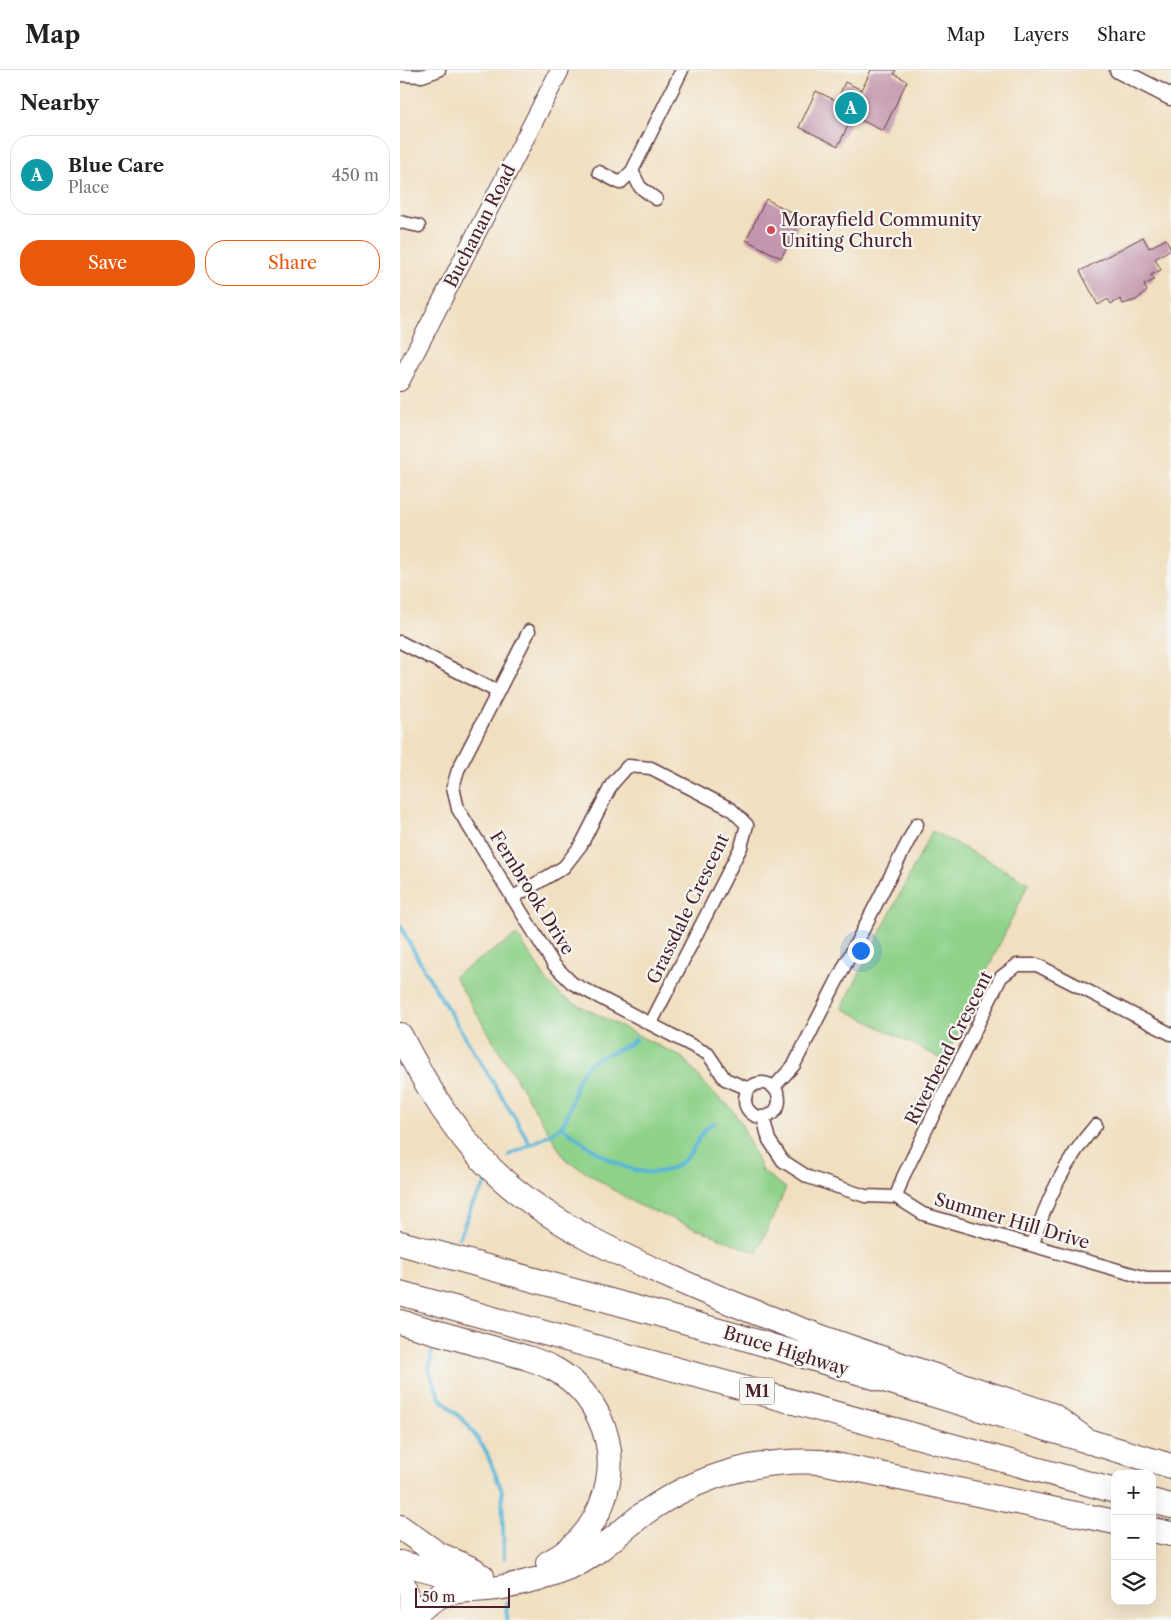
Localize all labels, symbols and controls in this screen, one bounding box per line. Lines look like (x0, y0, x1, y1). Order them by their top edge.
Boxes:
text: Map (25, 20, 80, 49)
text: Map (947, 24, 985, 46)
text: Layers (1013, 24, 1069, 46)
text: Share (1097, 24, 1146, 46)
pin: A (835, 89, 867, 127)
text: Nearby (20, 90, 99, 115)
text: Blue Care (68, 154, 164, 177)
street label: Buchanan Road (440, 161, 521, 291)
text: A (31, 165, 43, 185)
text: 450 m (332, 165, 379, 185)
text: Place (68, 177, 109, 197)
place label: Morayfield Community Uniting Church (781, 209, 983, 252)
marker: Morayfield Community Uniting Church (765, 224, 777, 236)
button: Save (20, 240, 195, 286)
button: Share (205, 240, 380, 286)
street label: Fernbrook Drive (485, 827, 579, 959)
street label: Grassdale Crescent (642, 830, 734, 988)
your location (848, 938, 874, 964)
street label: Riverbend Crescent (901, 967, 998, 1129)
street label: Summer Hill Drive (932, 1188, 1092, 1254)
street label: Bruce Highway (721, 1321, 852, 1381)
road number: M1 (740, 1378, 774, 1404)
map controls (1111, 1470, 1156, 1605)
button: + (1111, 1470, 1156, 1515)
button: − (1111, 1515, 1156, 1560)
button: layers (1111, 1560, 1156, 1605)
scale bar (415, 1585, 510, 1608)
text: 50 m (422, 1588, 455, 1606)

